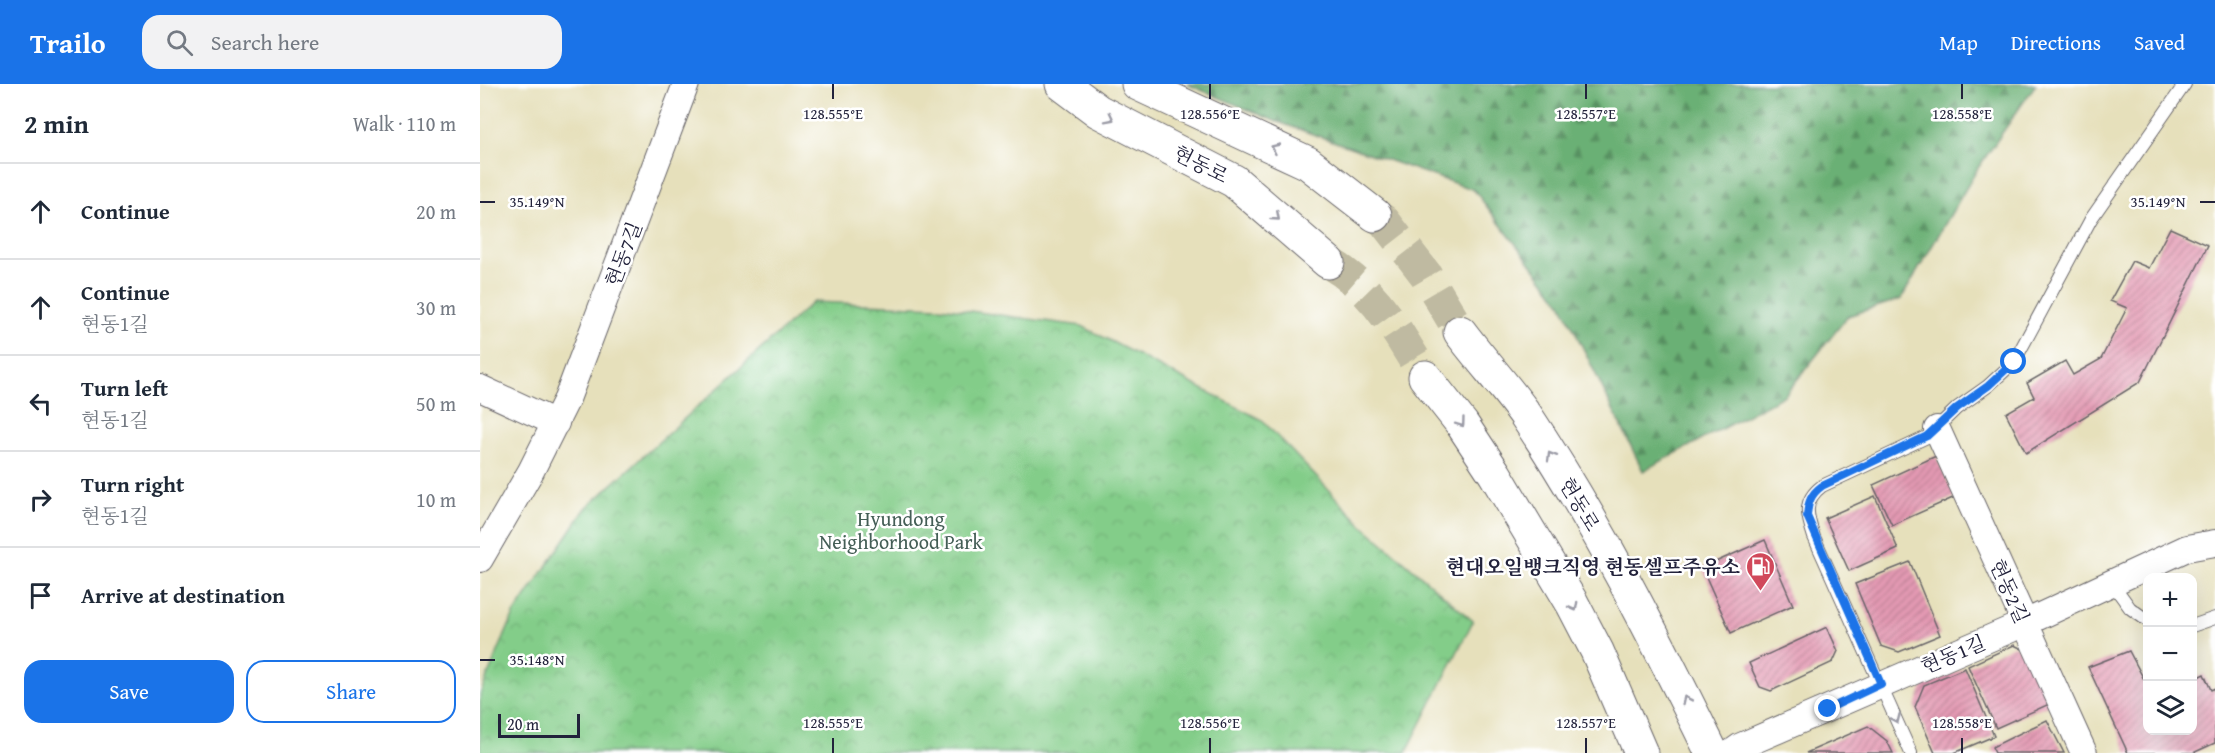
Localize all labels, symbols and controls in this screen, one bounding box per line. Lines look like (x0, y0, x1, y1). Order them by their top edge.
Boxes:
search box (142, 15, 562, 69)
text: Trailo (30, 22, 106, 63)
icon: search (163, 26, 196, 59)
text: Search here (211, 26, 319, 58)
text: Map (1939, 27, 1978, 58)
text: Directions (2011, 27, 2101, 58)
text: Saved (2134, 27, 2185, 58)
text: 128.555°E (803, 103, 863, 124)
text: 128.556°E (1180, 103, 1240, 124)
text: 128.557°E (1556, 103, 1616, 124)
text: 128.558°E (1932, 103, 1992, 124)
text: 2 min (24, 104, 89, 143)
text: Walk · 110 m (353, 109, 456, 138)
one-way arrow (1104, 110, 1115, 122)
street label: 현동로 (1169, 138, 1233, 190)
one-way arrow (1270, 143, 1281, 155)
text: 35.149°N (510, 191, 565, 212)
text: 35.149°N (2131, 191, 2186, 212)
icon: ahead (24, 195, 57, 228)
text: Continue (81, 195, 170, 227)
text: 20 m (416, 197, 456, 226)
one-way arrow (1269, 210, 1280, 221)
street label: 현동7길 (597, 217, 649, 291)
text: Continue (81, 276, 170, 308)
icon: ahead (24, 291, 57, 324)
text: 30 m (416, 293, 456, 322)
text: 현동1길 (81, 309, 149, 338)
route start (2000, 348, 2026, 374)
text: Turn left (81, 372, 168, 404)
icon: left (24, 387, 57, 420)
text: 50 m (416, 389, 456, 418)
text: 현동1길 (81, 405, 149, 434)
one-way arrow (1453, 417, 1464, 428)
one-way arrow (1547, 452, 1559, 462)
text: Turn right (81, 468, 184, 500)
street label: 현동로 (1553, 472, 1607, 536)
icon: right (24, 483, 57, 516)
text: 10 m (416, 485, 456, 514)
text: 현동1길 (81, 501, 149, 530)
park label: Hyundong Neighborhood Park (819, 504, 984, 556)
fuel station icon: 현대오일뱅크직영 현동셀프주유소 (1745, 550, 1777, 592)
place label: 현대오일뱅크직영 현동셀프주유소 (1446, 552, 1740, 581)
street label: 현동2길 (1983, 554, 2037, 628)
map controls (2143, 573, 2197, 735)
button: + (2143, 573, 2197, 627)
icon: arrive (24, 579, 57, 612)
text: Arrive at destination (81, 579, 285, 611)
one-way arrow (1567, 601, 1578, 611)
street label: 현동1길 (1916, 627, 1990, 681)
button: − (2143, 627, 2197, 681)
text: 35.148°N (510, 649, 565, 670)
button: Save (24, 660, 234, 723)
button: Share (246, 660, 456, 723)
button: layers (2143, 681, 2197, 735)
route end (1814, 695, 1840, 721)
one-way arrow (1682, 696, 1693, 707)
scale bar (498, 711, 580, 738)
text: 20 m (507, 712, 539, 736)
text: 128.555°E (803, 712, 863, 733)
text: 128.556°E (1180, 712, 1240, 733)
text: 128.557°E (1556, 712, 1616, 733)
one-way arrow (1889, 712, 1901, 723)
text: 128.558°E (1932, 712, 1992, 733)

